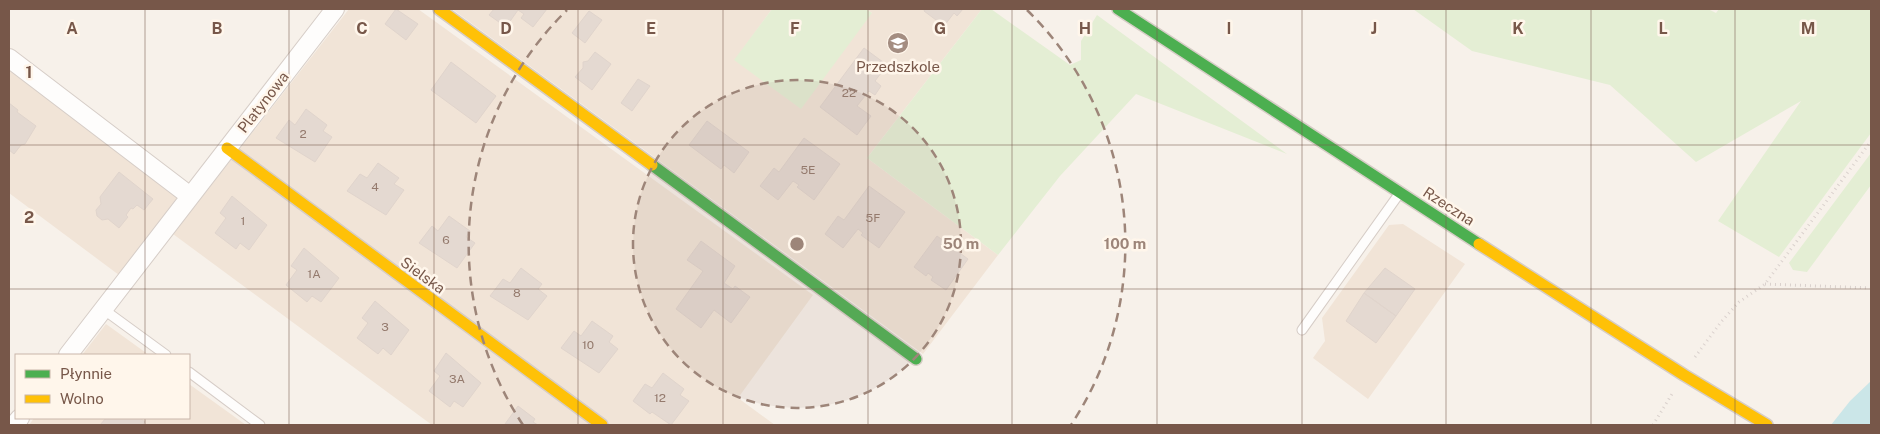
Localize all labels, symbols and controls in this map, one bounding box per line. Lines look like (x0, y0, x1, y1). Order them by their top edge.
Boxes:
text: A (66, 19, 78, 38)
text: B (212, 19, 223, 38)
text: C (356, 19, 368, 38)
text: D (500, 19, 512, 38)
text: E (646, 19, 656, 38)
text: F (790, 19, 800, 38)
text: G (934, 19, 946, 38)
text: H (1079, 19, 1091, 38)
text: I (1227, 19, 1231, 38)
text: J (1371, 19, 1377, 38)
text: K (1512, 19, 1524, 38)
text: L (1658, 19, 1668, 38)
text: M (1801, 19, 1815, 38)
school or university icon: Przedszkole (886, 31, 910, 55)
place label: Przedszkole (856, 58, 940, 75)
text: 1 (26, 63, 32, 82)
street label: Platynowa (234, 68, 292, 136)
house number: 22 (842, 86, 856, 100)
house number: 2 (299, 127, 307, 141)
house number: 5E (800, 163, 816, 177)
house number: 4 (371, 180, 379, 194)
street label: Rzeczna (1420, 183, 1478, 229)
text: 2 (24, 208, 34, 227)
house number: 5F (866, 211, 880, 225)
house number: 1 (241, 214, 245, 228)
house number: 6 (442, 233, 450, 247)
centre of rings (788, 235, 806, 253)
text: 50 m (943, 235, 979, 252)
text: 100 m (1104, 235, 1146, 252)
street label: Sielska (397, 253, 449, 297)
house number: 1A (307, 267, 321, 281)
house number: 8 (513, 286, 521, 300)
house number: 3 (381, 320, 389, 334)
house number: 10 (582, 338, 594, 352)
legend (15, 354, 190, 419)
text: Płynnie (60, 365, 112, 382)
house number: 3A (449, 372, 466, 386)
text: Wolno (60, 390, 104, 407)
house number: 12 (654, 391, 666, 405)

